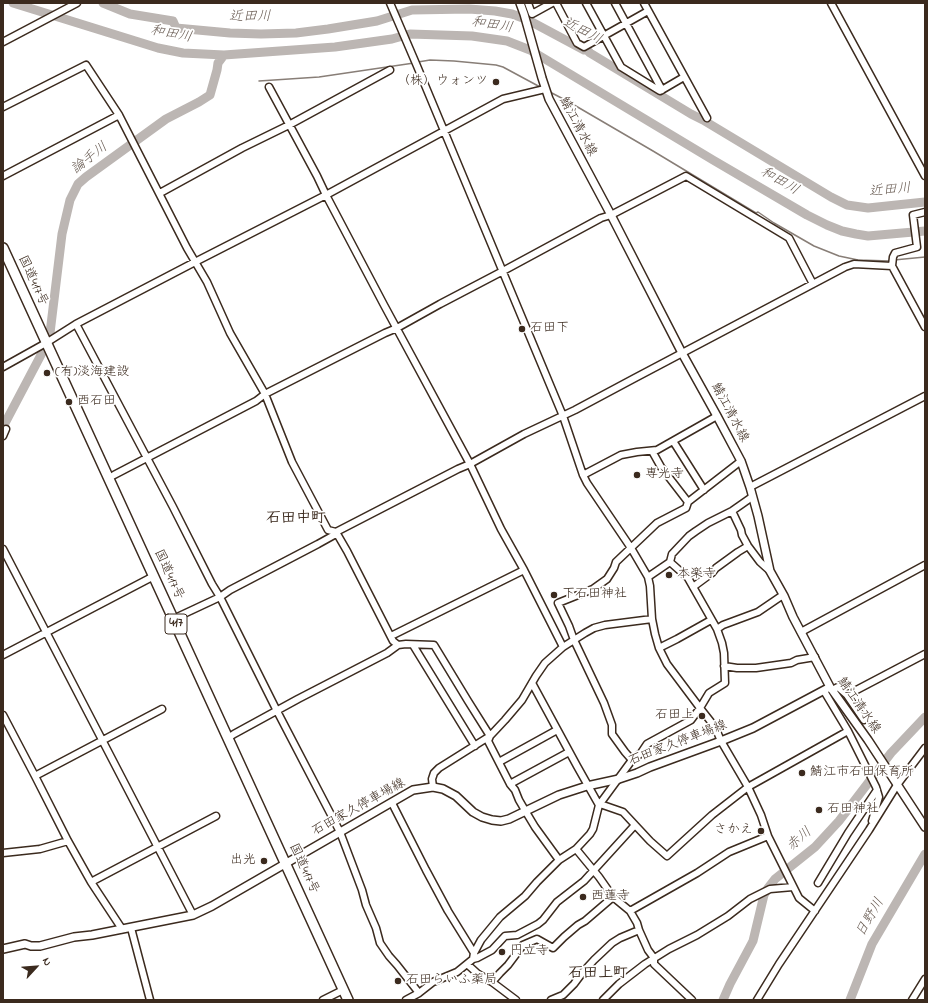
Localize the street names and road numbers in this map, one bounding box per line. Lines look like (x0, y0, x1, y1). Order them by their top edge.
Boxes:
street label: 鯖江清水線 (555, 95, 599, 159)
street label: 国道417号 (14, 253, 50, 309)
street label: 鯖江清水線 (707, 381, 751, 445)
street label: 国道417号 (150, 547, 186, 603)
road number: 417 (165, 614, 187, 634)
street label: 鯖江清水線 (833, 675, 883, 737)
street label: 石田家久停車場線 (627, 718, 729, 770)
street label: 石田家久停車場線 (310, 776, 408, 840)
street label: 国道417号 (285, 841, 321, 897)

